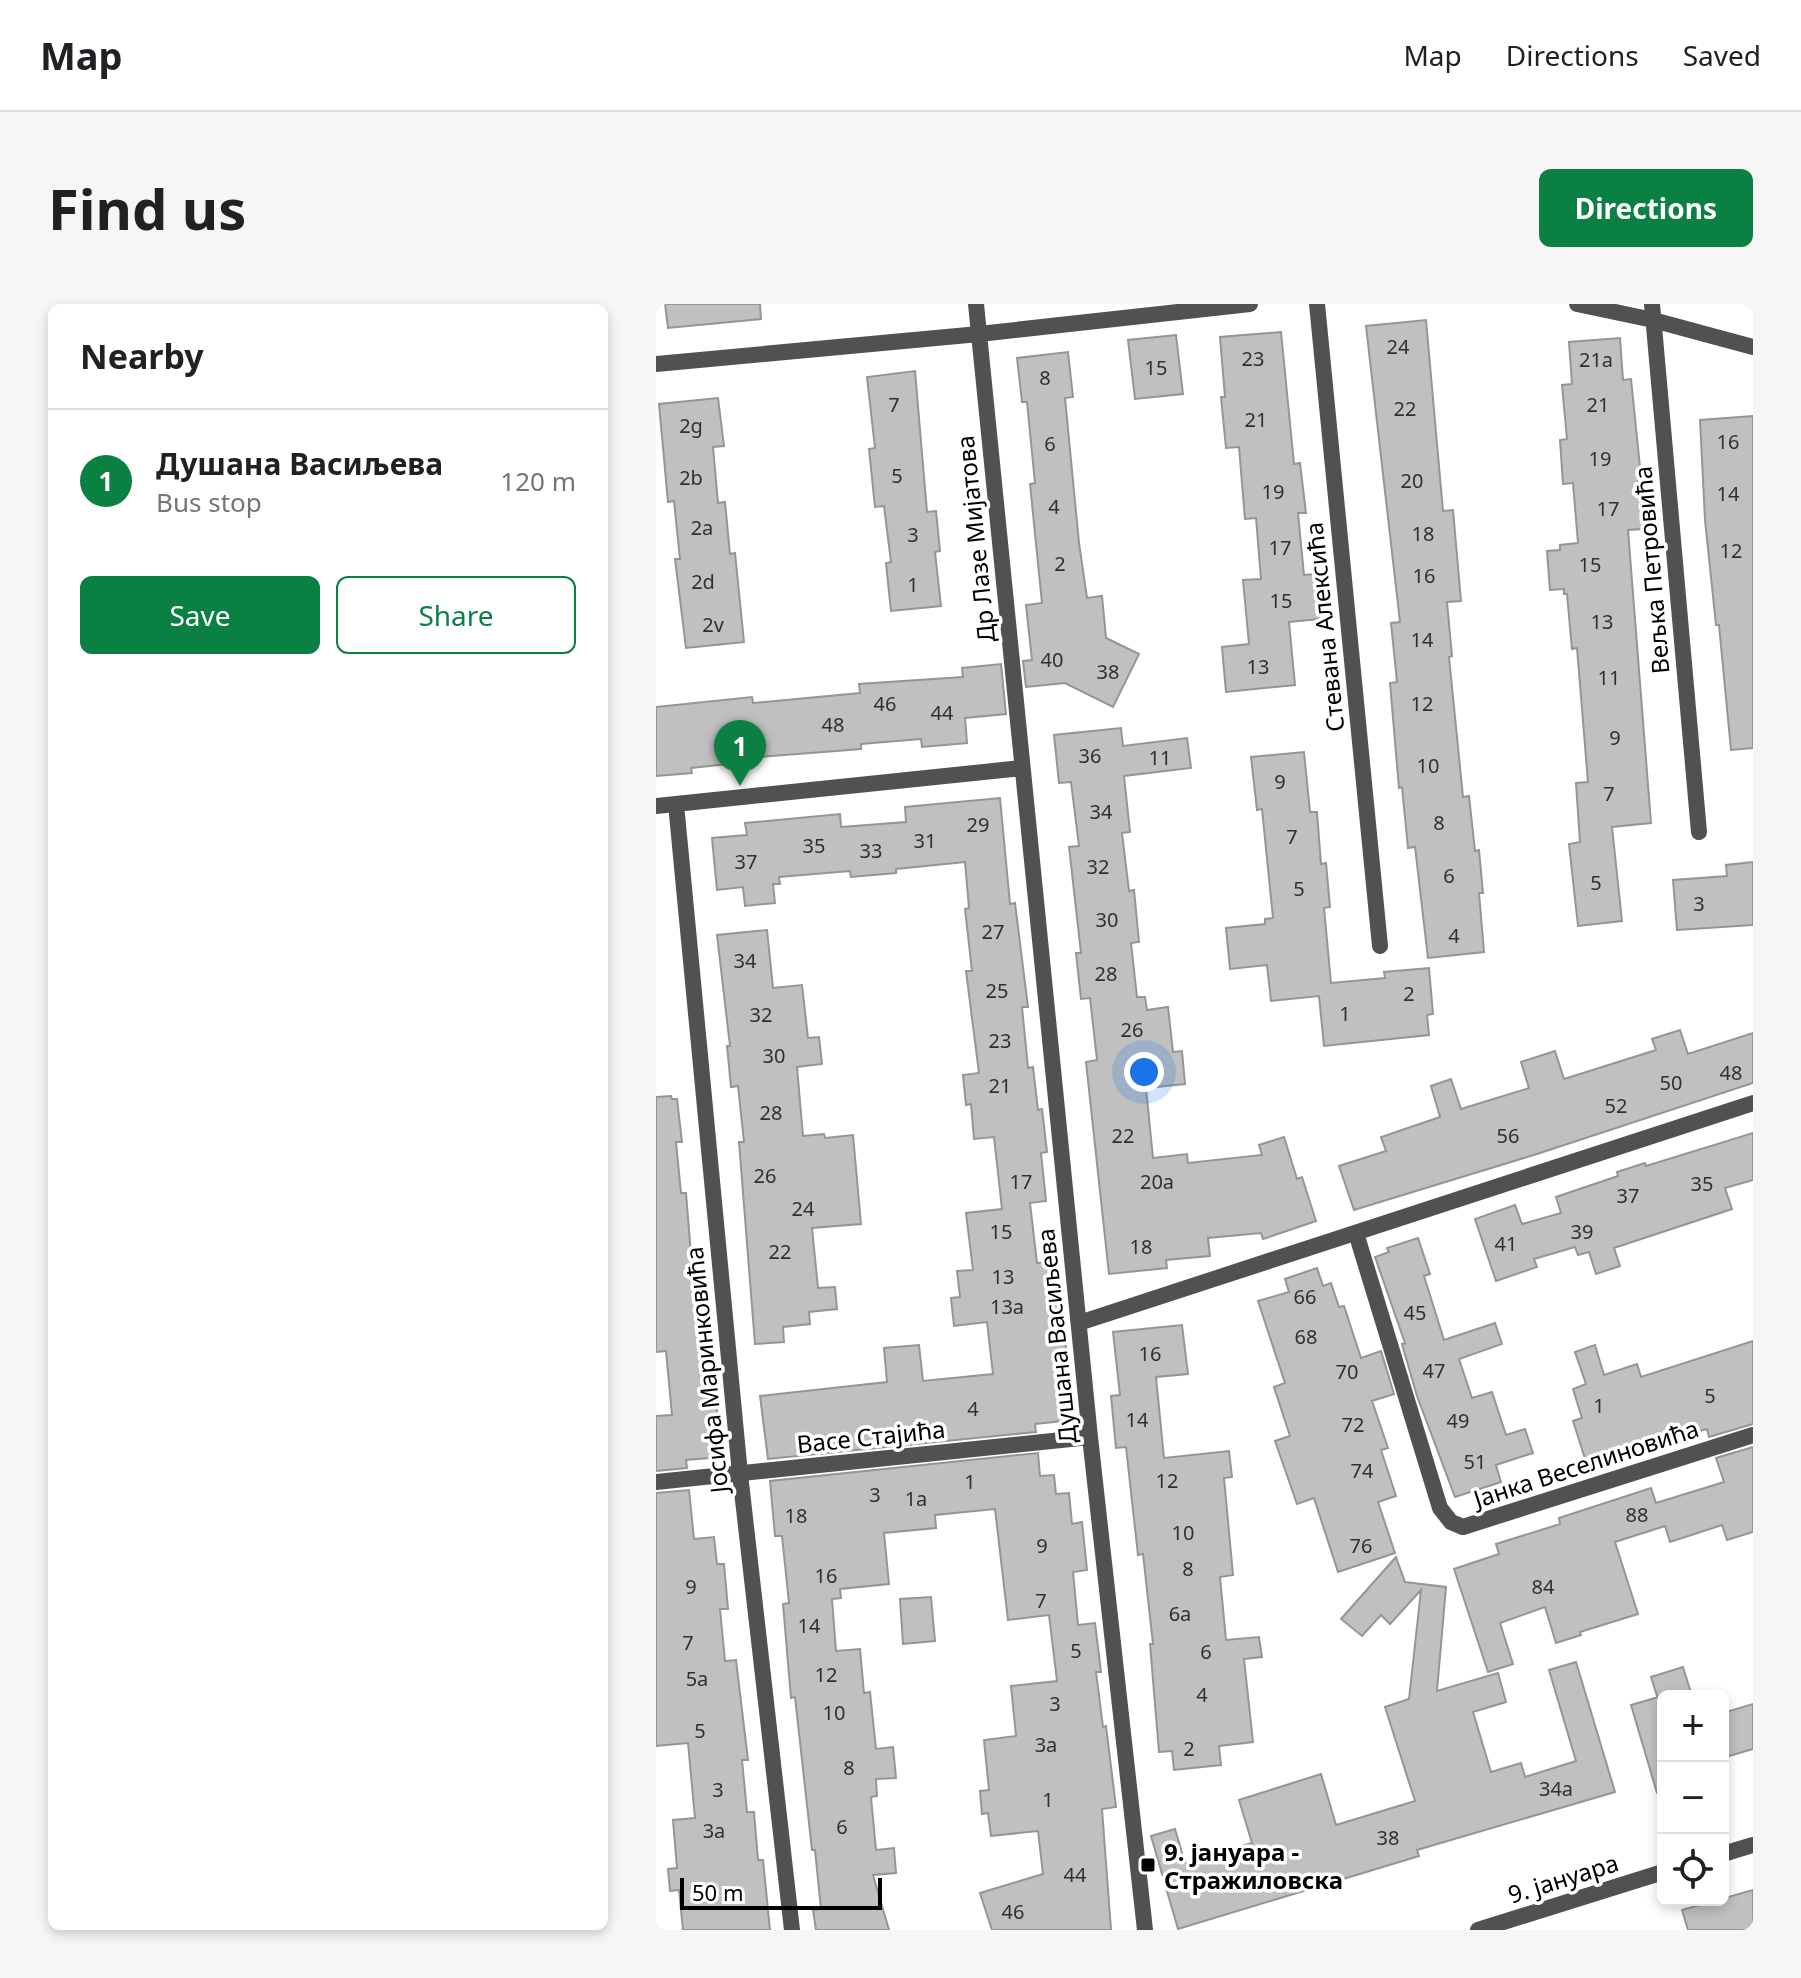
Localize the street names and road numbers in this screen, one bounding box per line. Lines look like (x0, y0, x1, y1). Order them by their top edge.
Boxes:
street label: Др Лазе Мијатова (948, 434, 1002, 644)
street label: Вељка Петровића (1625, 465, 1677, 675)
street label: Стевана Алексића (1297, 521, 1351, 733)
street label: Душана Васиљева (1028, 1227, 1084, 1445)
street label: Јосифа Маринковића (677, 1245, 736, 1497)
street label: Јанка Веселиновића (1467, 1411, 1703, 1516)
street label: Васе Стајића (795, 1412, 947, 1460)
street label: 9. јануара (1504, 1846, 1622, 1910)

